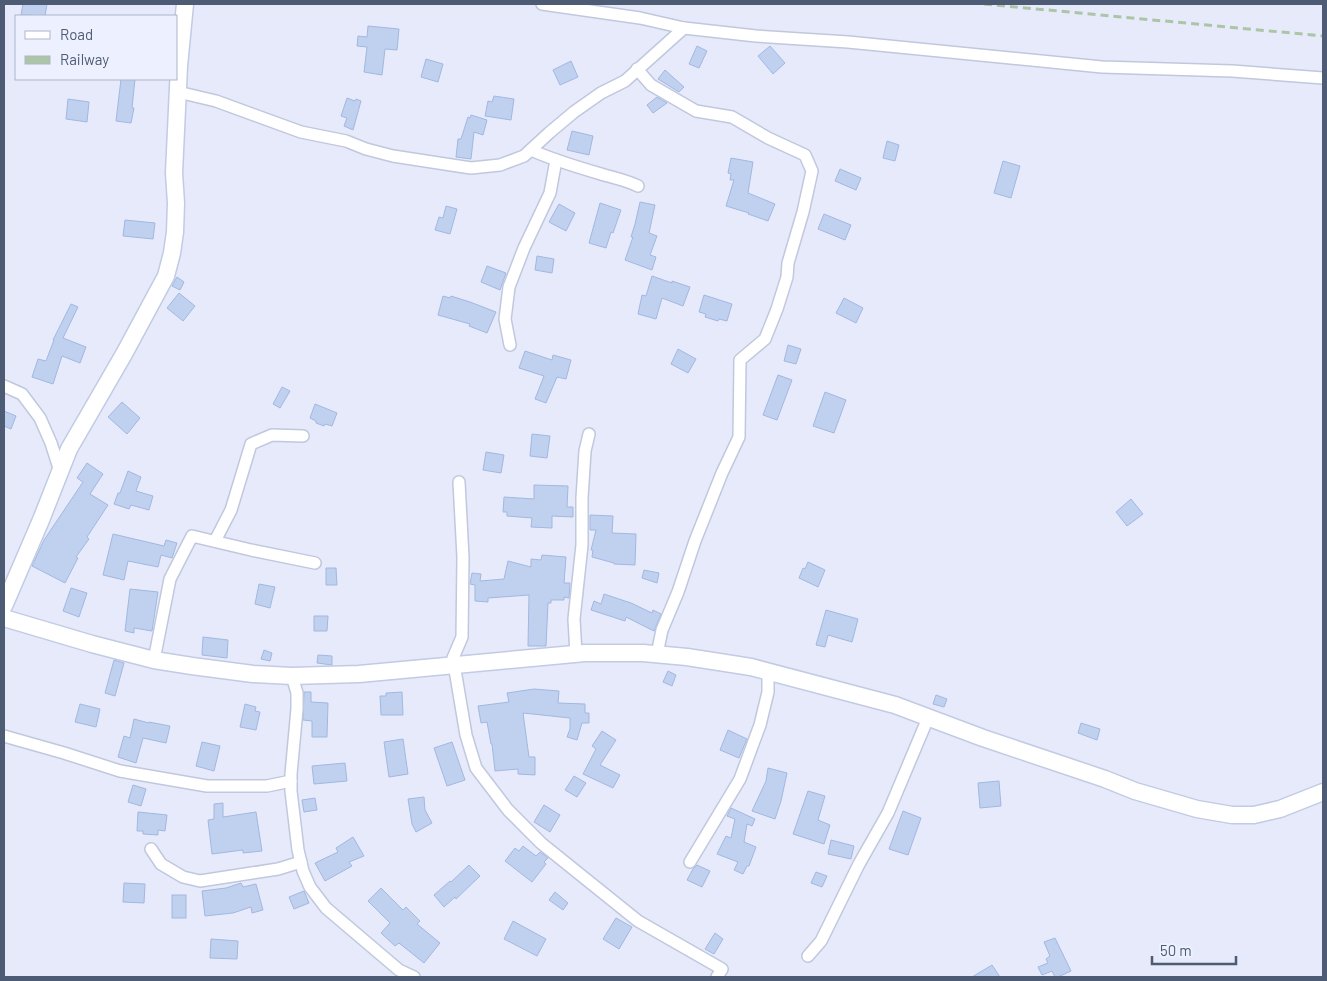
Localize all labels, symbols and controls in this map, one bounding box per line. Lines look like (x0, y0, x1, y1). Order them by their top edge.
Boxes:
legend (15, 15, 178, 80)
text: Road (60, 25, 93, 43)
text: Railway (60, 50, 109, 68)
scale bar (1152, 934, 1236, 966)
text: 50 m (1160, 941, 1192, 959)

